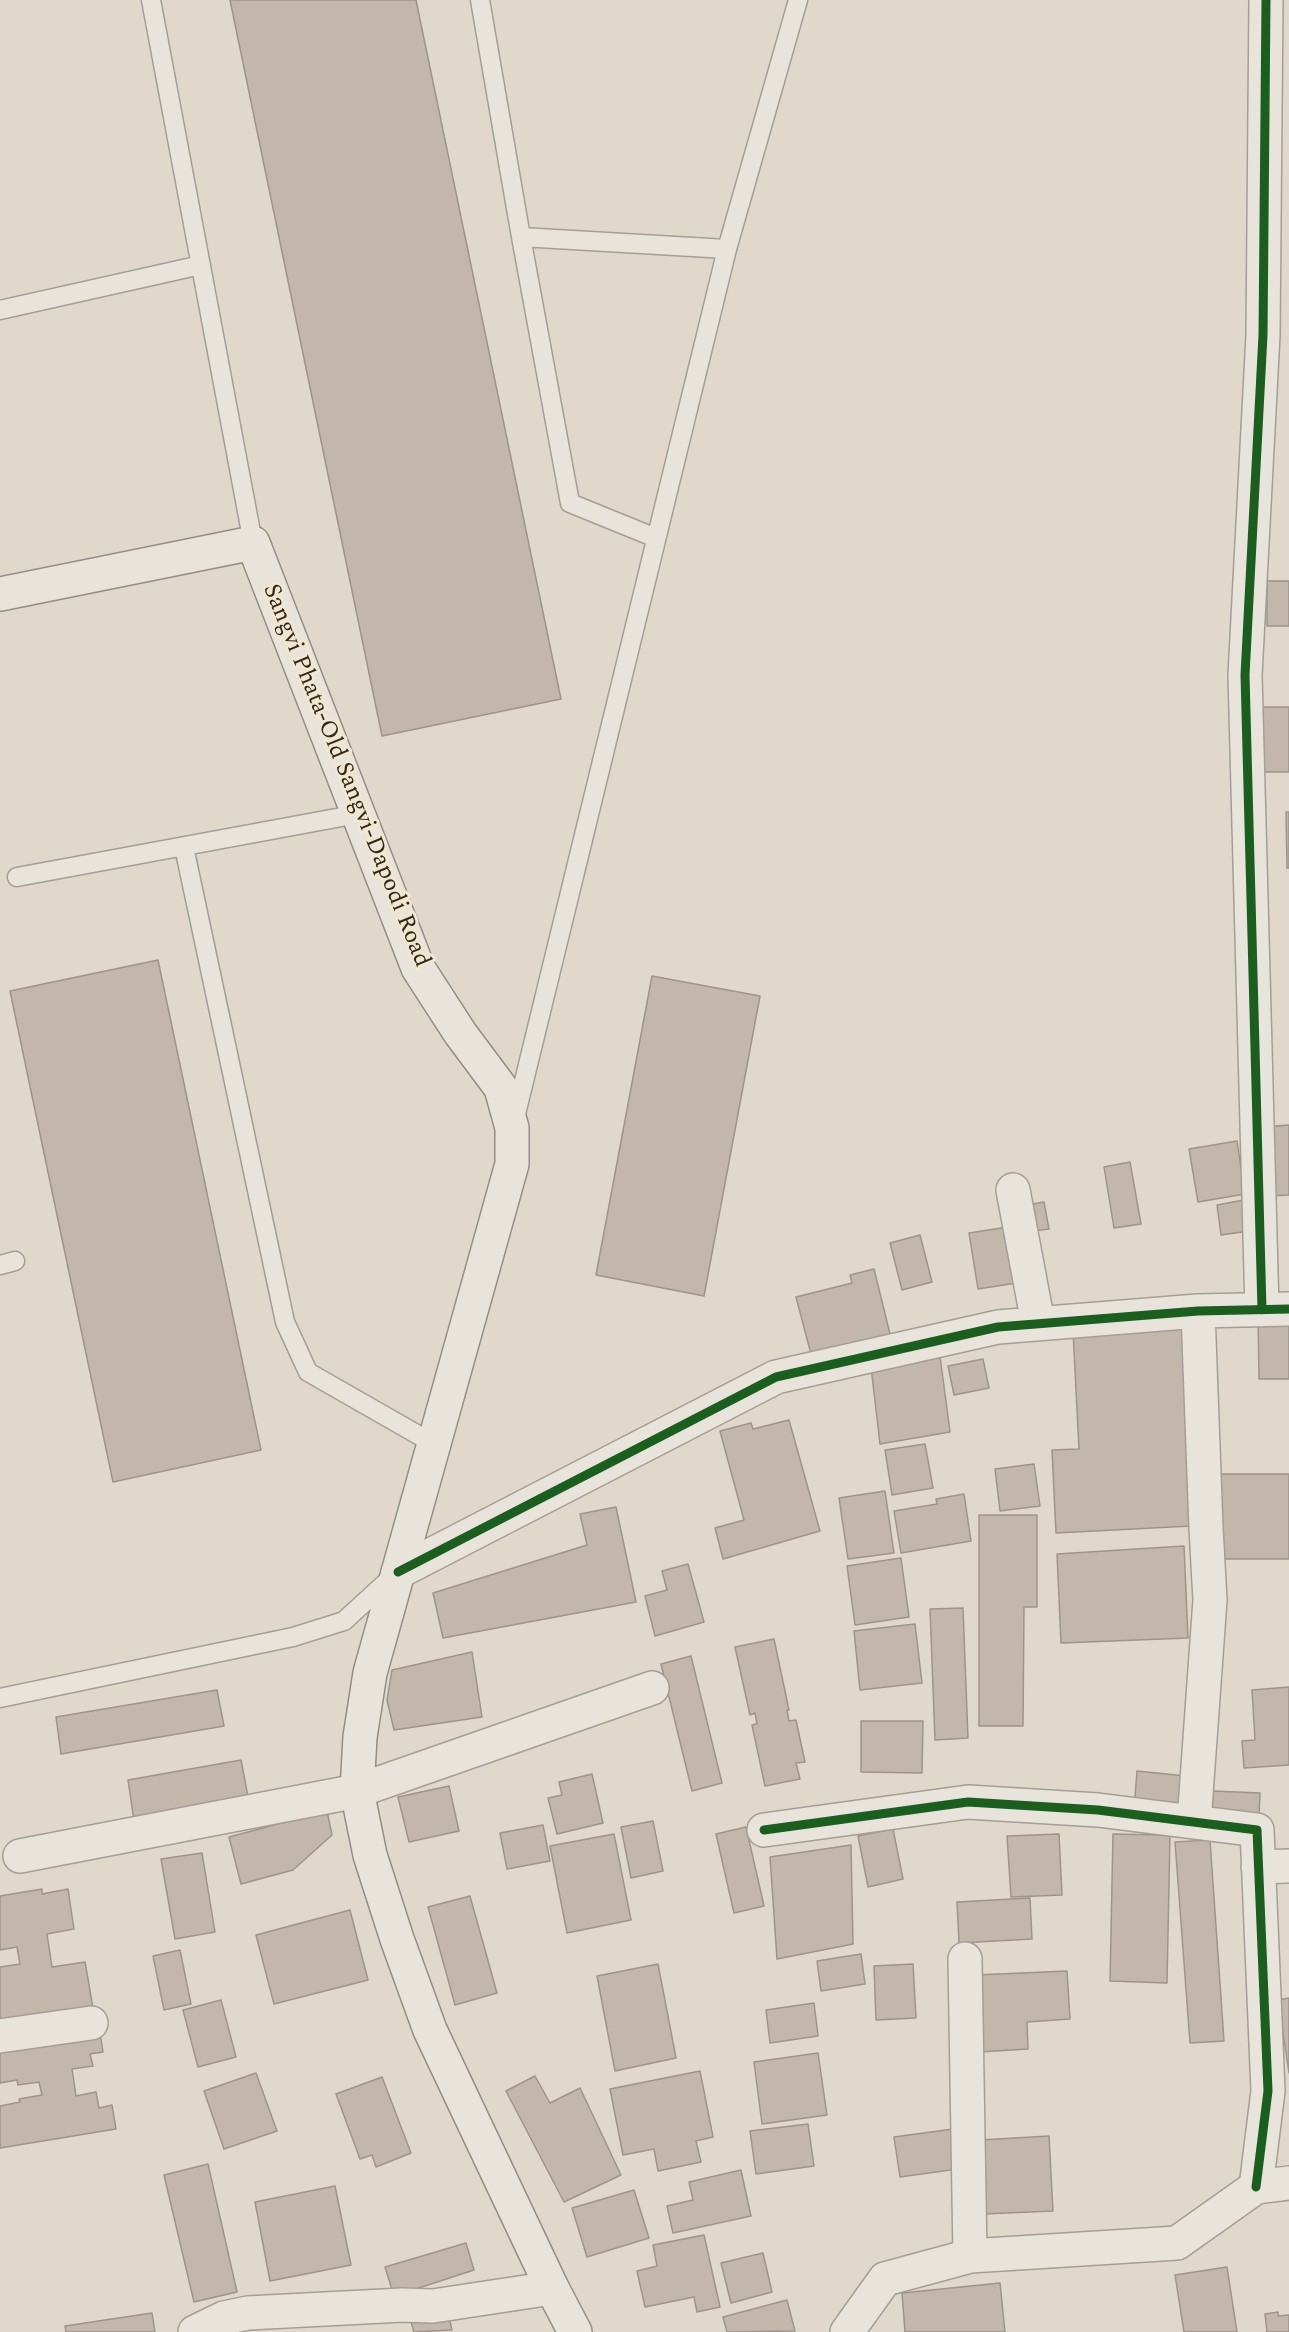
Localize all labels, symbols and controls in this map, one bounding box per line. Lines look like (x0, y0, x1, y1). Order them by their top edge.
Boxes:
street label: Sangvi Phata-Old Sangvi-Dapodi Road (255, 580, 435, 972)

